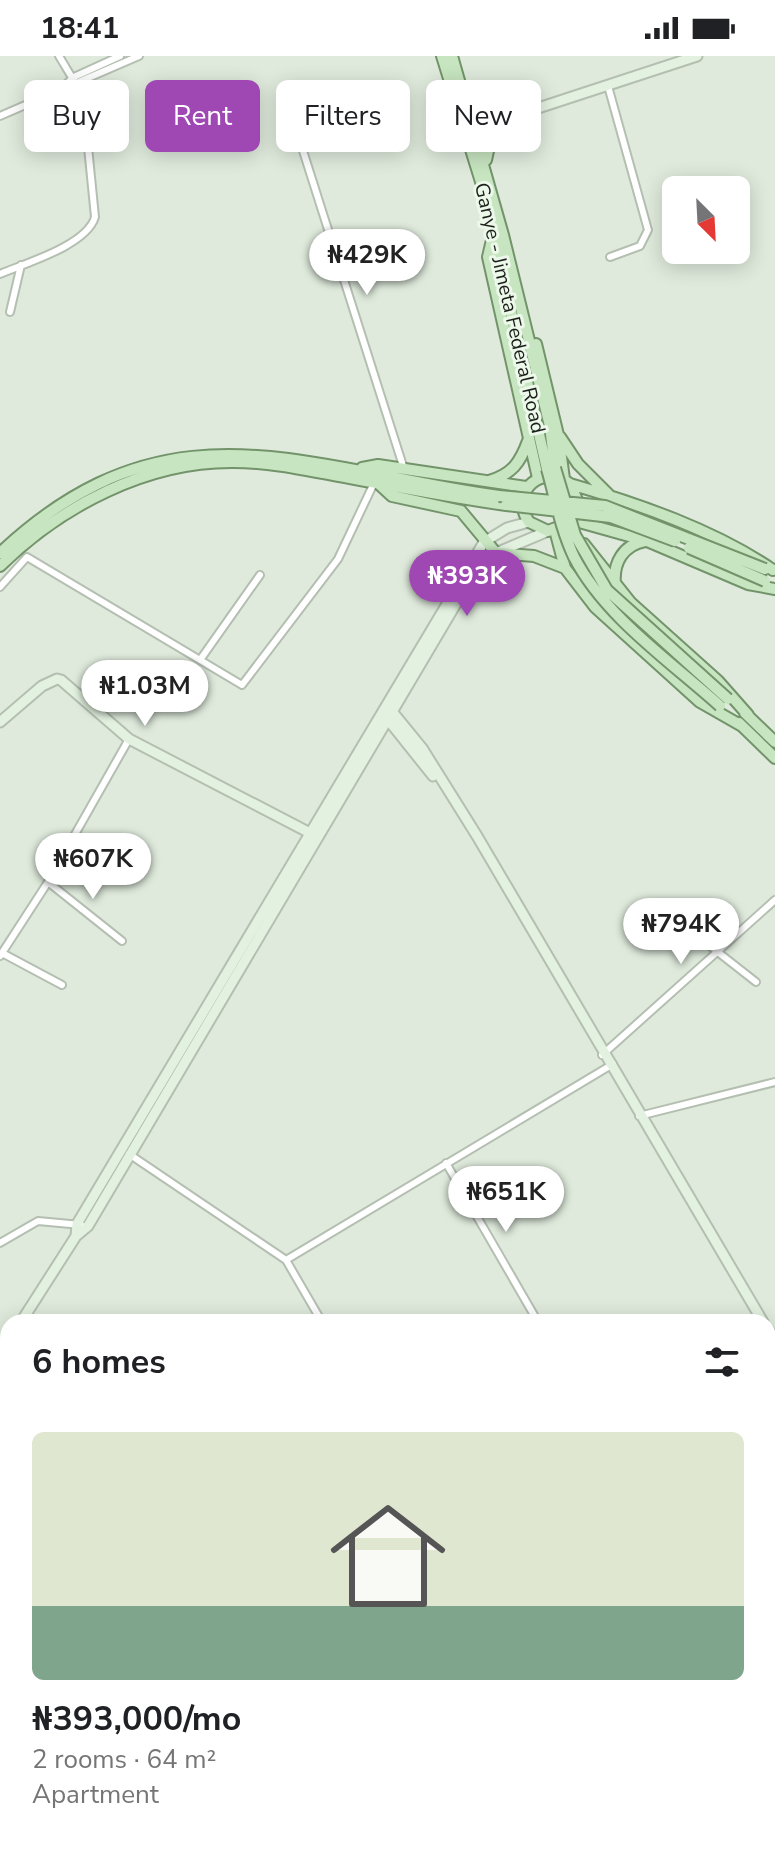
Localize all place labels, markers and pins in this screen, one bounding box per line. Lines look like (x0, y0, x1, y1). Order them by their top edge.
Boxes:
pin: ₦429K (311, 229, 423, 297)
pin: ₦393K (411, 550, 523, 618)
pin: ₦1.03M (80, 660, 210, 728)
pin: ₦607K (37, 833, 149, 901)
pin: ₦794K (625, 898, 737, 966)
pin: ₦651K (450, 1166, 562, 1234)

